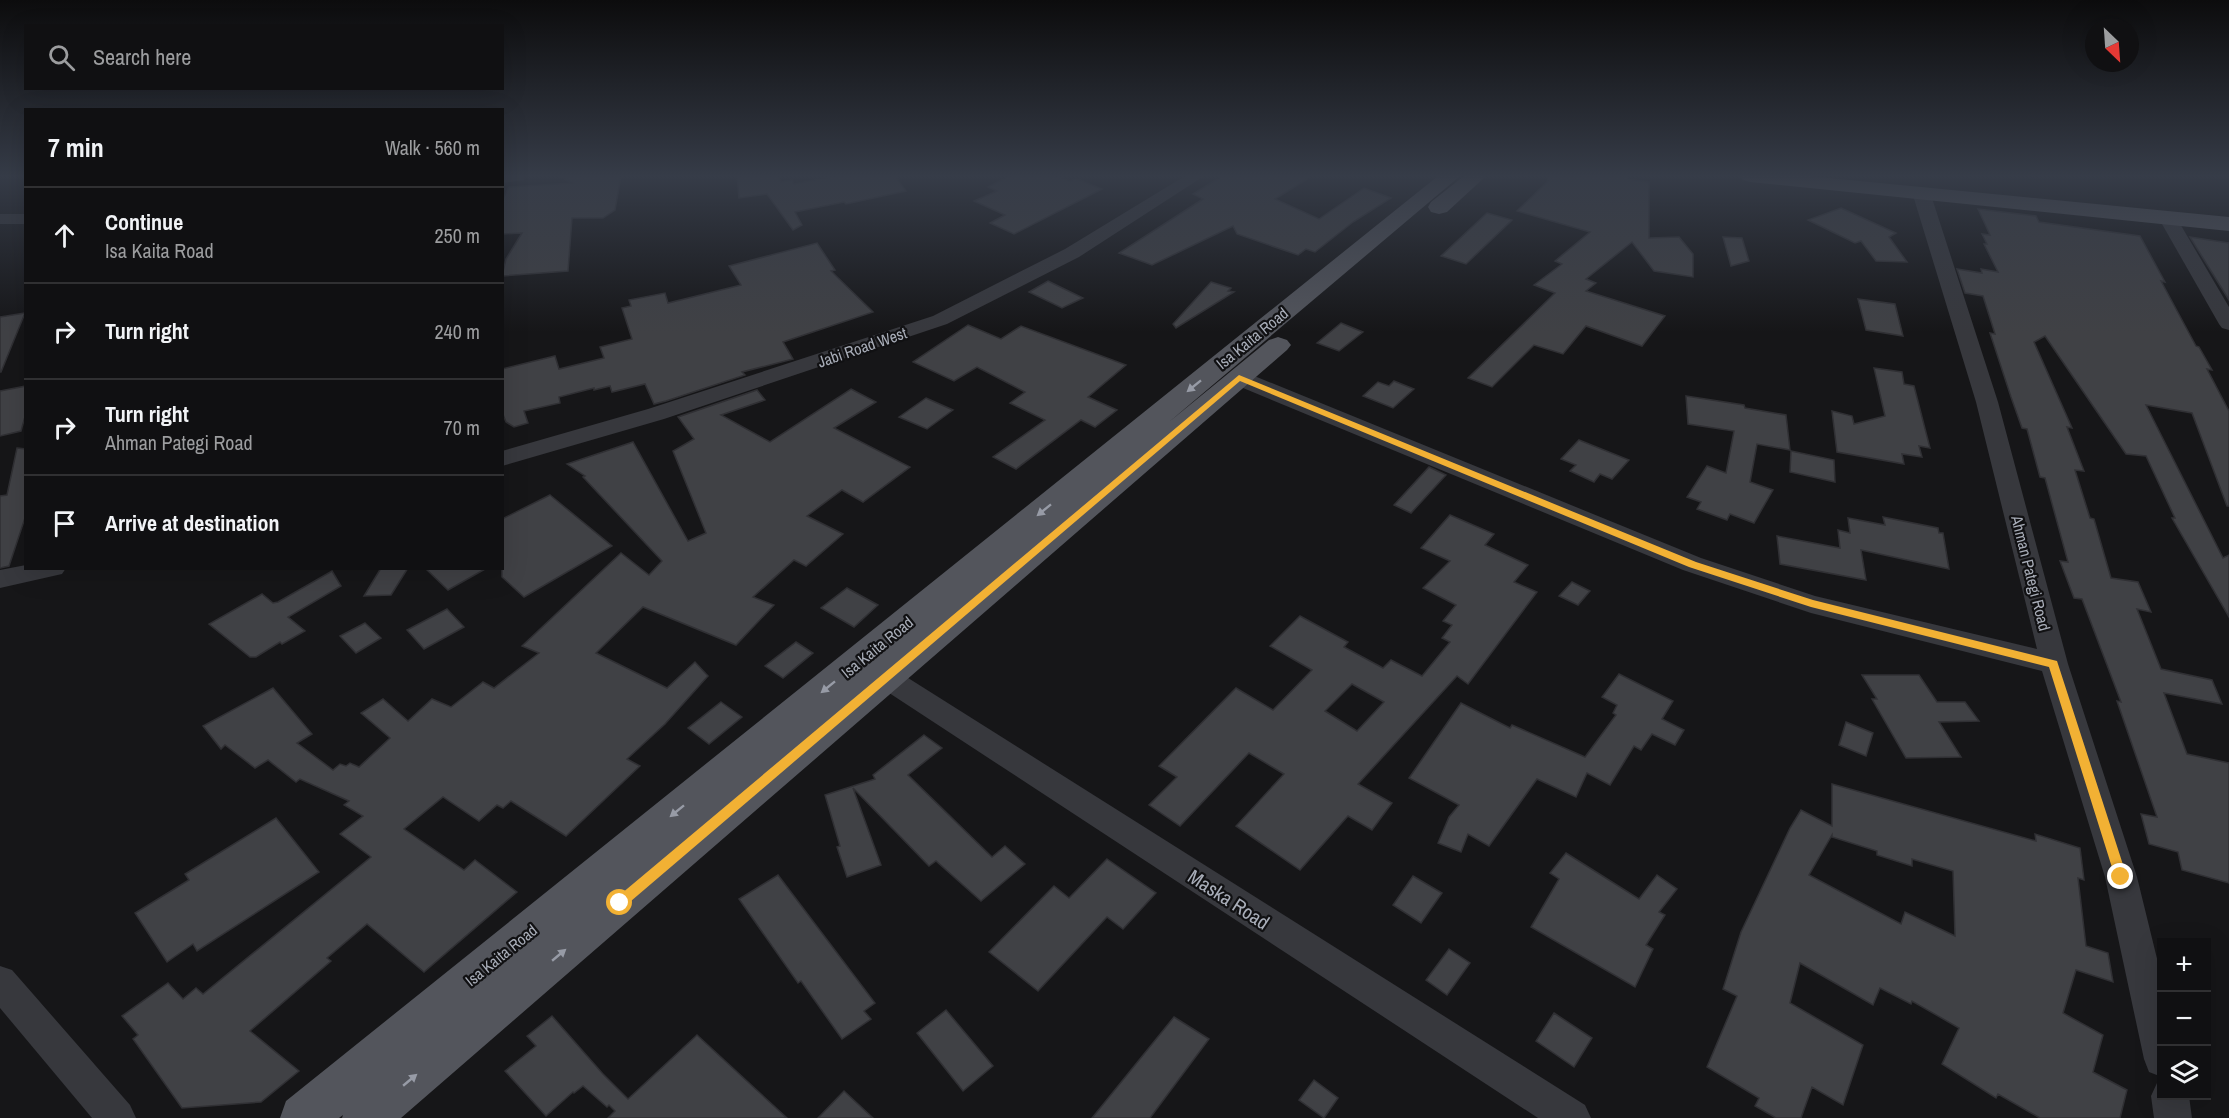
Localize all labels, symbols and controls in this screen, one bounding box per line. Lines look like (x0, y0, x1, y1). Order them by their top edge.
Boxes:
north arrow (2085, 18, 2139, 72)
search box (24, 24, 504, 90)
icon: search (45, 41, 78, 74)
text: Search here (93, 42, 191, 72)
text: 7 min (48, 130, 104, 165)
text: Walk · 560 m (385, 134, 480, 161)
text: Continue (105, 207, 183, 237)
icon: ahead (48, 219, 81, 252)
text: 250 m (434, 222, 480, 249)
text: Isa Kaita Road (105, 237, 214, 264)
street label: Isa Kaita Road (1211, 302, 1293, 374)
icon: right (48, 315, 81, 348)
text: Turn right (105, 316, 189, 346)
text: 240 m (434, 318, 480, 345)
street label: Jabi Road West (814, 321, 910, 373)
one-way arrow (1187, 379, 1202, 392)
text: Turn right (105, 399, 189, 429)
icon: right (48, 411, 81, 444)
text: 70 m (444, 414, 480, 441)
text: Ahman Pategi Road (105, 429, 253, 456)
one-way arrow (1036, 503, 1052, 516)
icon: arrive (48, 507, 81, 540)
text: Arrive at destination (105, 508, 279, 538)
street label: Ahman Pategi Road (2006, 512, 2056, 633)
street label: Isa Kaita Road (836, 611, 918, 683)
one-way arrow (821, 680, 836, 693)
one-way arrow (670, 804, 685, 816)
street label: Maska Road (1183, 863, 1275, 935)
route end (2107, 863, 2133, 889)
route start (606, 889, 632, 915)
street label: Isa Kaita Road (460, 919, 542, 991)
map controls (2157, 938, 2211, 1100)
button: + (2157, 938, 2211, 992)
one-way arrow (551, 948, 567, 961)
button: − (2157, 992, 2211, 1046)
button: layers (2157, 1046, 2211, 1100)
one-way arrow (402, 1074, 418, 1087)

